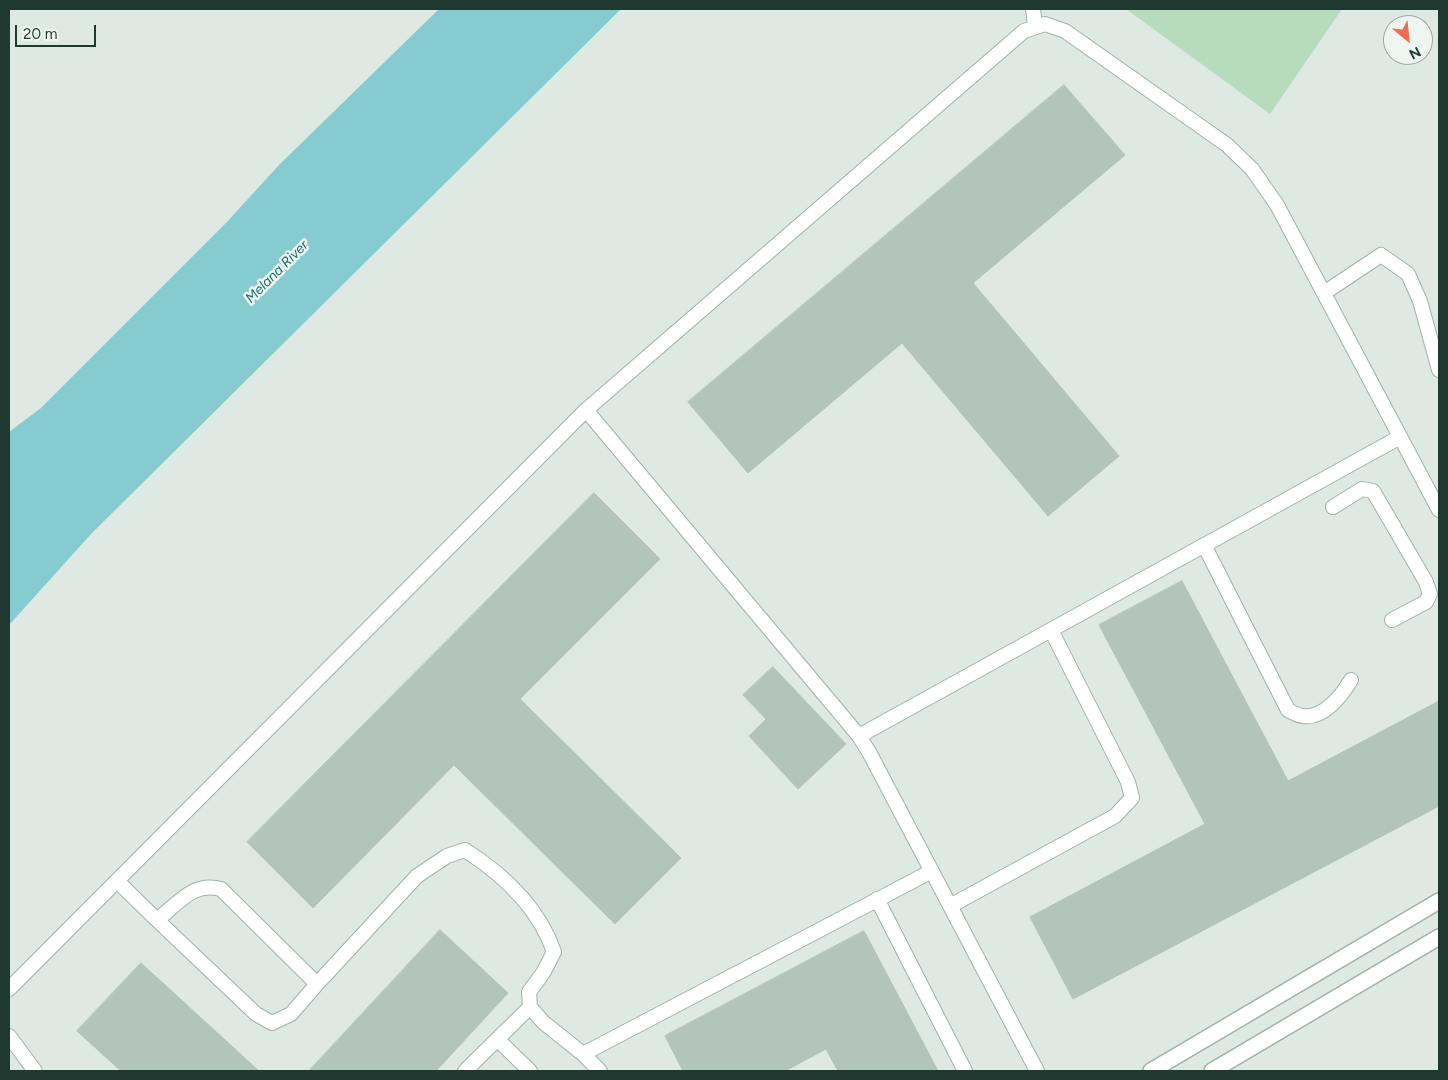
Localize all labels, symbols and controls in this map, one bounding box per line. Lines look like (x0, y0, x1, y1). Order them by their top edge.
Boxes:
scale bar (18, 15, 99, 47)
north arrow (1383, 15, 1433, 65)
text: 20 m (23, 25, 57, 43)
text: N (1406, 43, 1424, 63)
water label: Melana River (242, 237, 312, 307)

